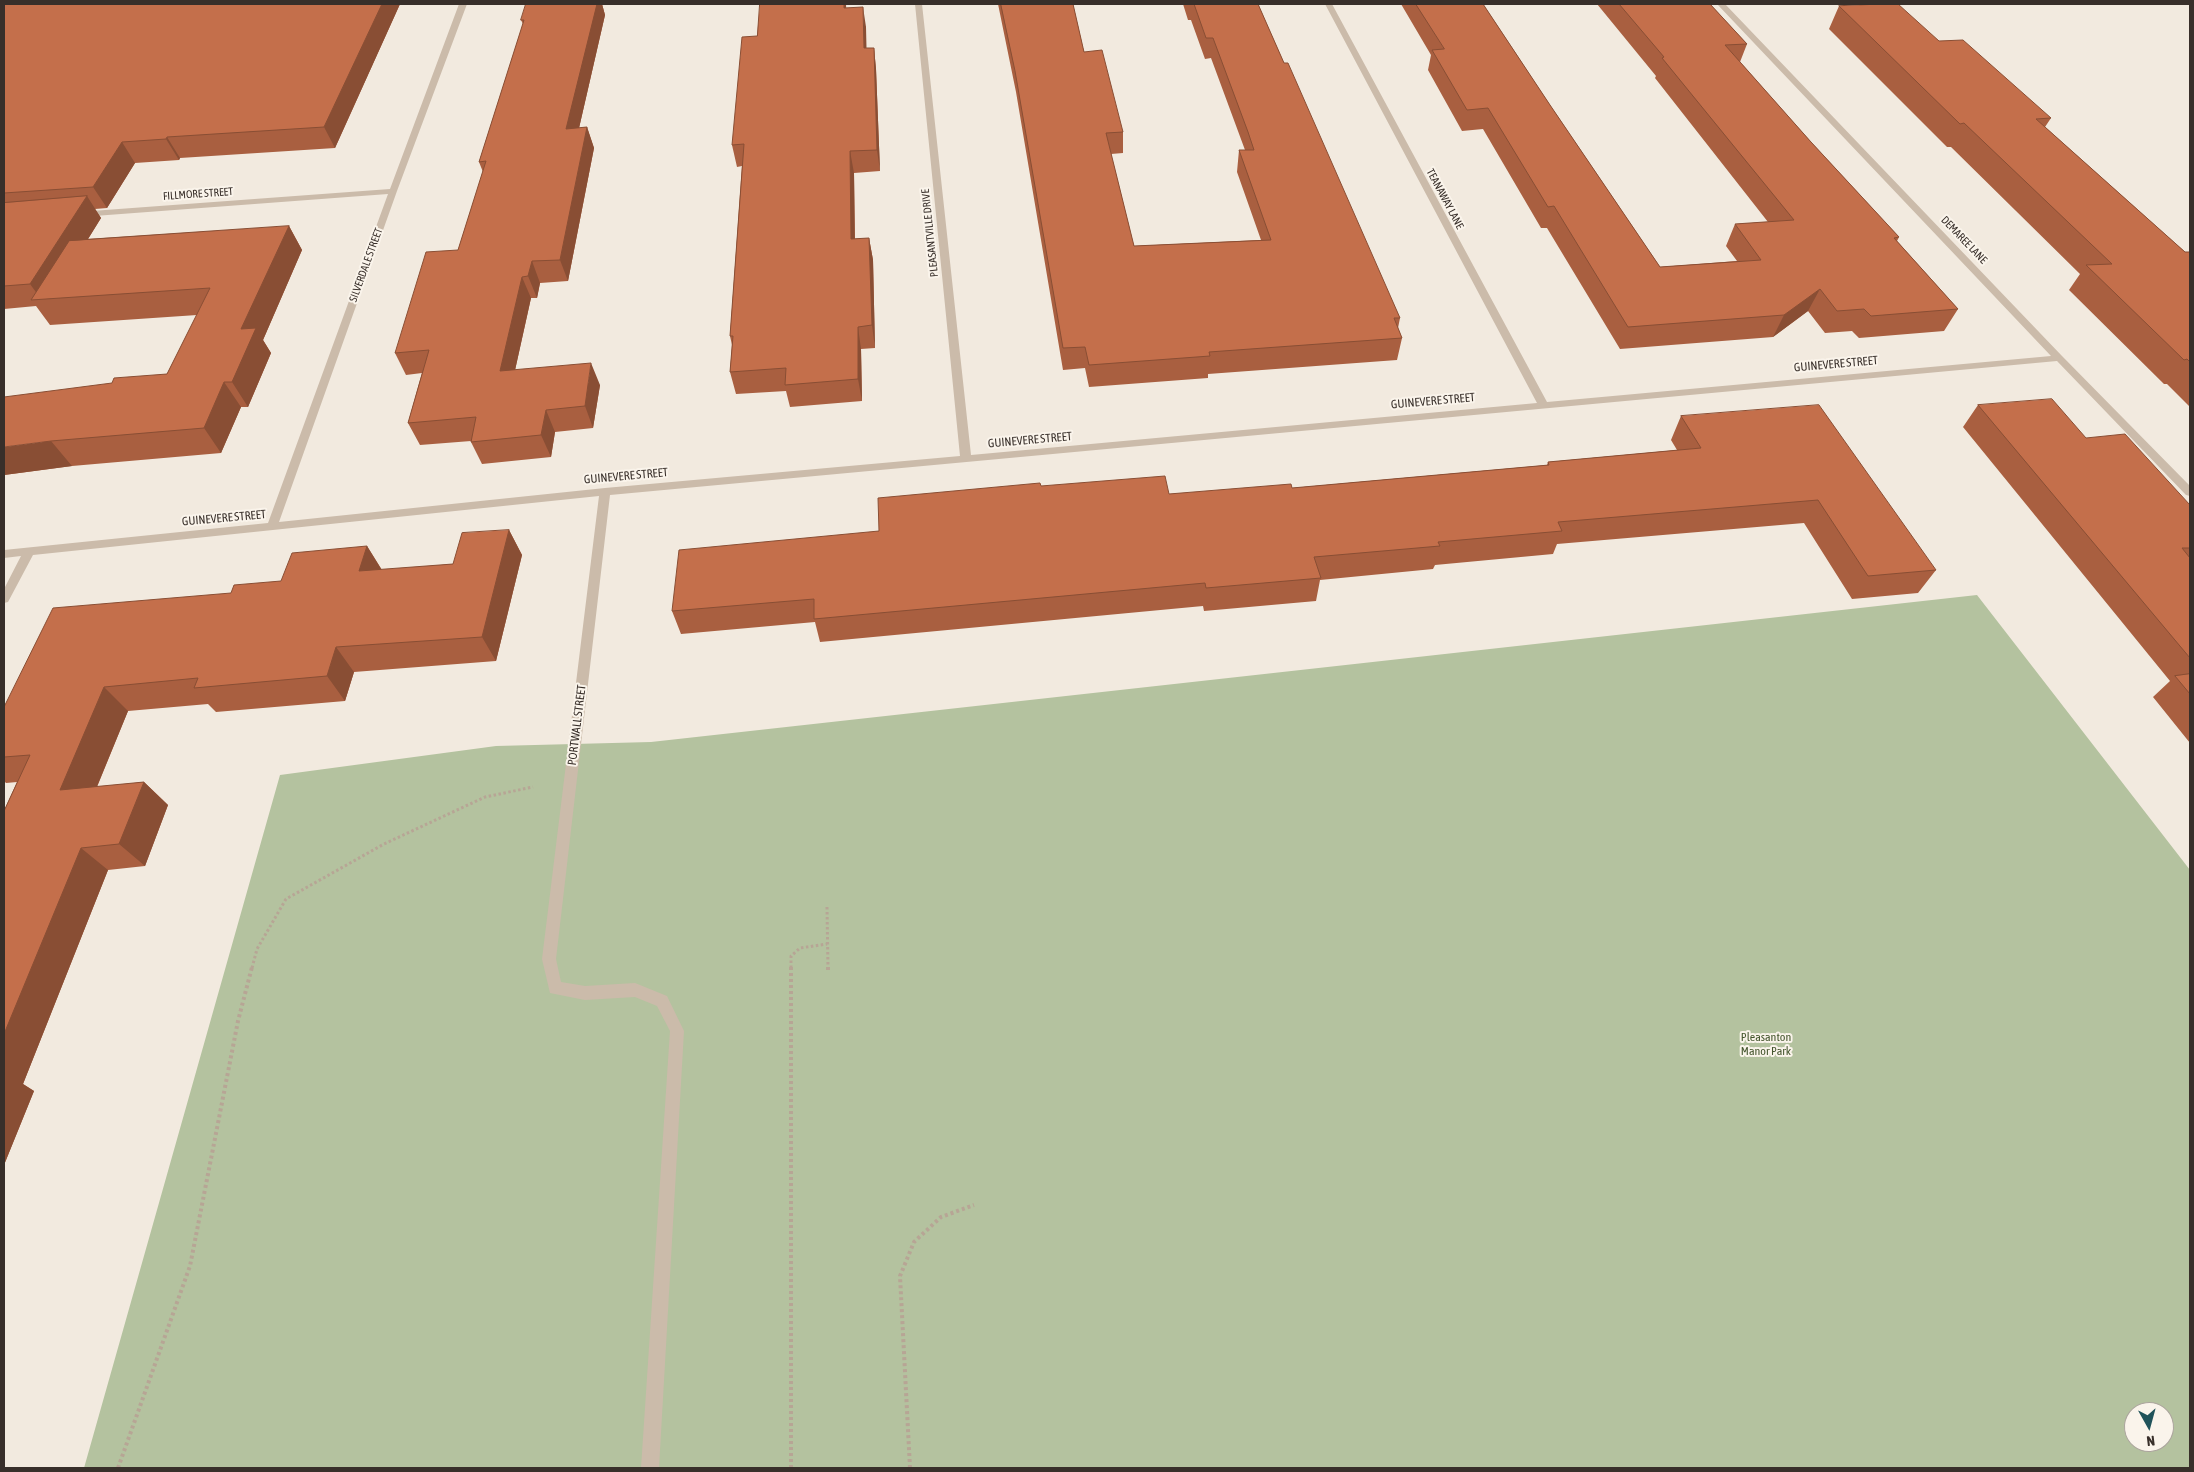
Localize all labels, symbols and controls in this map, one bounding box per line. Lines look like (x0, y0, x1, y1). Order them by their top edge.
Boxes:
street label: TEANAWAY LANE (1424, 167, 1466, 231)
street label: FILLMORE STREET (162, 185, 234, 203)
street label: PLEASANTVILLE DRIVE (919, 188, 941, 278)
street label: DEMAREE LANE (1938, 214, 1990, 266)
street label: SILVERDALE STREET (346, 226, 386, 304)
street label: GUINEVERE STREET (1793, 353, 1879, 375)
street label: GUINEVERE STREET (1390, 390, 1476, 412)
street label: GUINEVERE STREET (987, 429, 1073, 451)
street label: GUINEVERE STREET (583, 465, 669, 487)
street label: GUINEVERE STREET (181, 507, 267, 529)
street label: PORTWALL STREET (565, 684, 589, 766)
park label: Pleasanton Manor Park (1741, 1030, 1791, 1058)
north arrow (2124, 1402, 2174, 1452)
text: N (2146, 1432, 2156, 1449)

